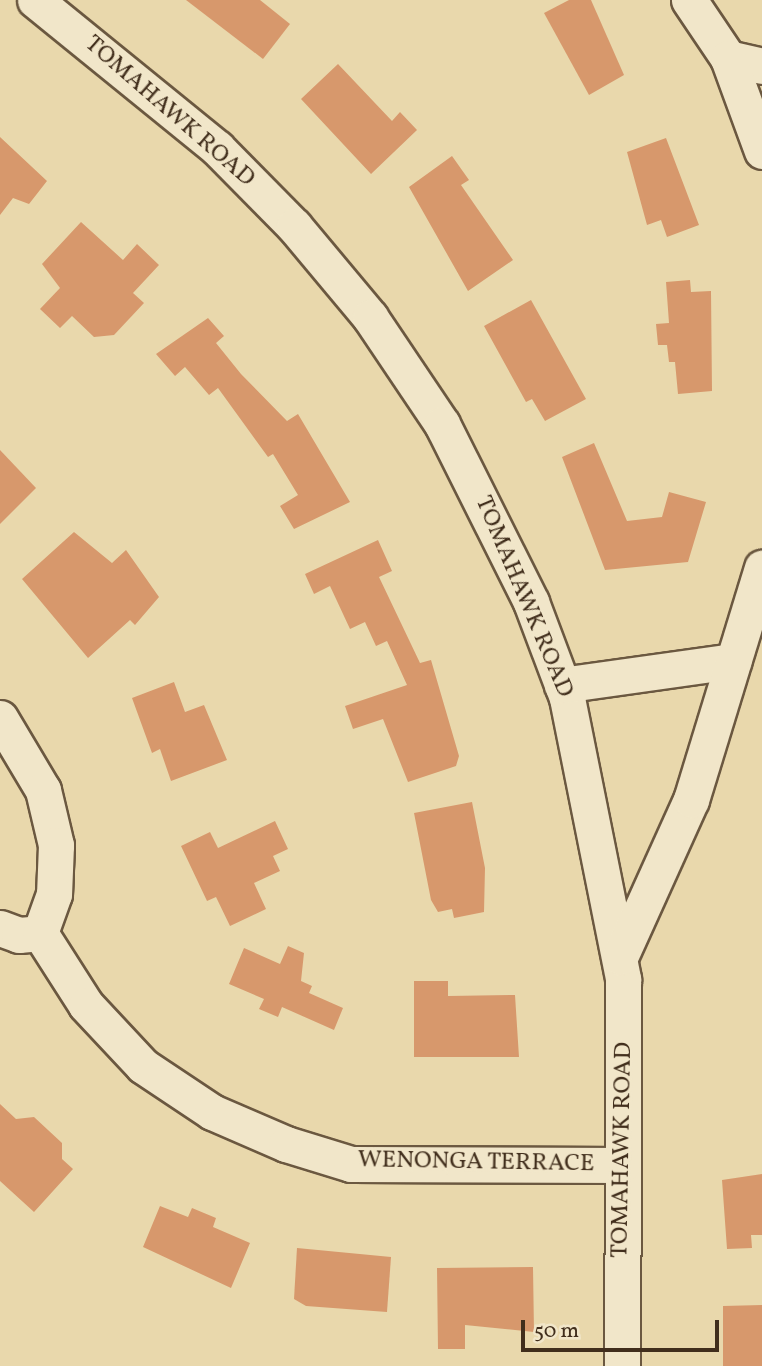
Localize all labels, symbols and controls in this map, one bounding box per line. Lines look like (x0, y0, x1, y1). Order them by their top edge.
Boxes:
street label: TOMAHAWK ROAD (78, 30, 260, 194)
street label: TOMAHAWK ROAD (468, 492, 578, 702)
street label: TOMAHAWK ROAD (607, 1042, 639, 1258)
street label: WENONGA TERRACE (357, 1147, 595, 1179)
scale bar (524, 1306, 722, 1350)
text: 50 m (534, 1317, 579, 1346)

